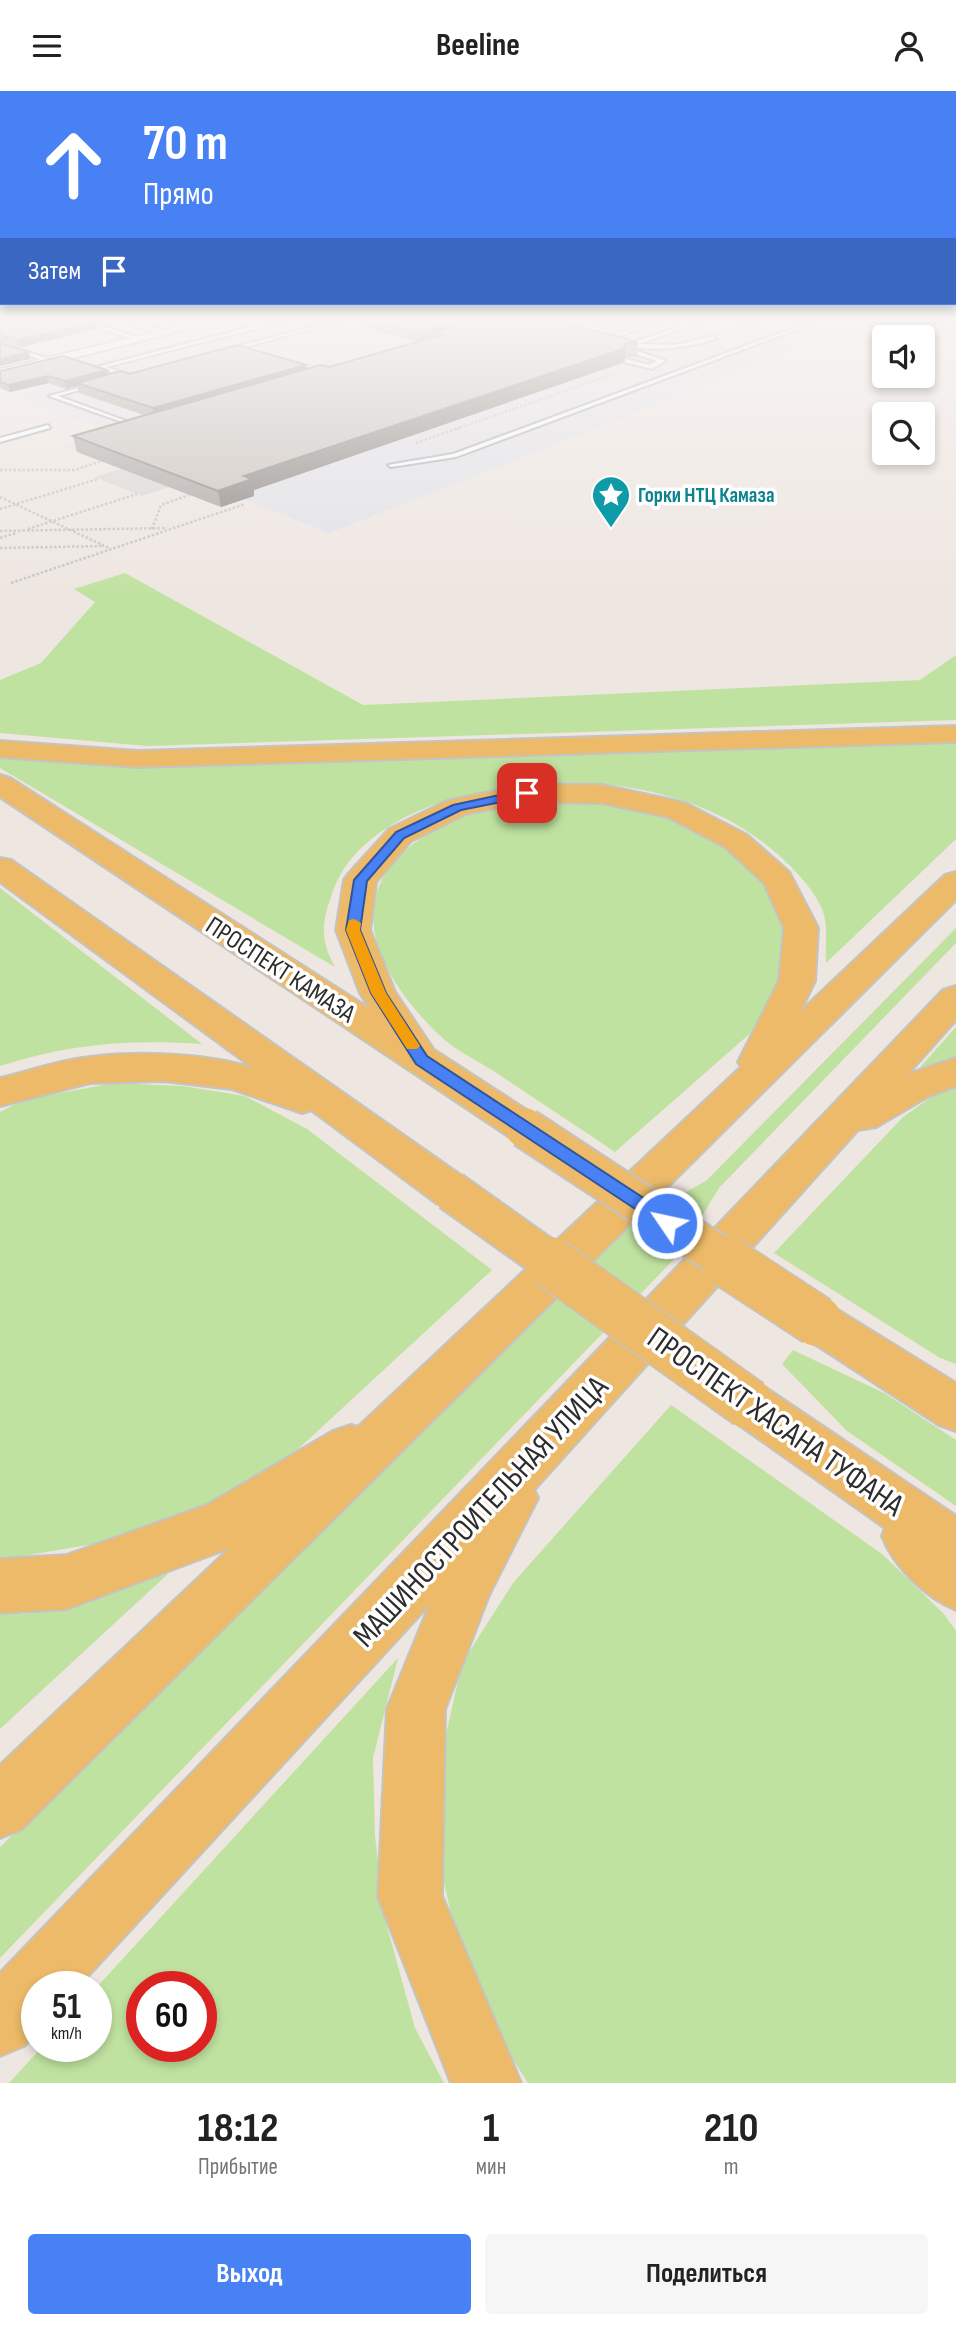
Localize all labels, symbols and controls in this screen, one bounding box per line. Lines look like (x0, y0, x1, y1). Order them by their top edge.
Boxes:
text: Beeline (436, 26, 520, 65)
icon: menu (28, 27, 66, 65)
icon: person (890, 27, 928, 65)
text: 70 m (143, 115, 228, 174)
icon: ahead (28, 119, 119, 210)
text: Прямо (143, 175, 214, 214)
icon: arrive (95, 252, 133, 290)
text: Затем (28, 256, 81, 287)
map controls (872, 325, 935, 465)
button: sound (872, 325, 935, 388)
button: search (872, 402, 935, 465)
place icon: Горки НТЦ Камаза (590, 474, 632, 529)
place label: Горки НТЦ Камаза (638, 483, 775, 508)
pin (497, 763, 557, 823)
icon: arrive (508, 774, 546, 812)
street label: ПРОСПЕКТ КАМАЗА (200, 910, 361, 1031)
position arrow (630, 1186, 704, 1260)
street label: ПРОСПЕКТ ХАСАНА ТУФАНА (639, 1319, 911, 1526)
street label: МАШИНОСТРОИТЕЛЬНАЯ УЛИЦА (345, 1368, 617, 1656)
speed limit sign: 60 (126, 1971, 217, 2062)
text: 51 (52, 1986, 81, 2029)
text: km/h (51, 2023, 82, 2044)
text: 18:12 (197, 2103, 278, 2154)
text: 1 (483, 2103, 499, 2154)
text: 210 (704, 2103, 759, 2154)
text: Прибытие (198, 2153, 278, 2181)
text: мин (476, 2153, 506, 2181)
text: m (724, 2153, 739, 2181)
button: Выход (28, 2234, 471, 2314)
button: Поделиться (485, 2234, 928, 2314)

